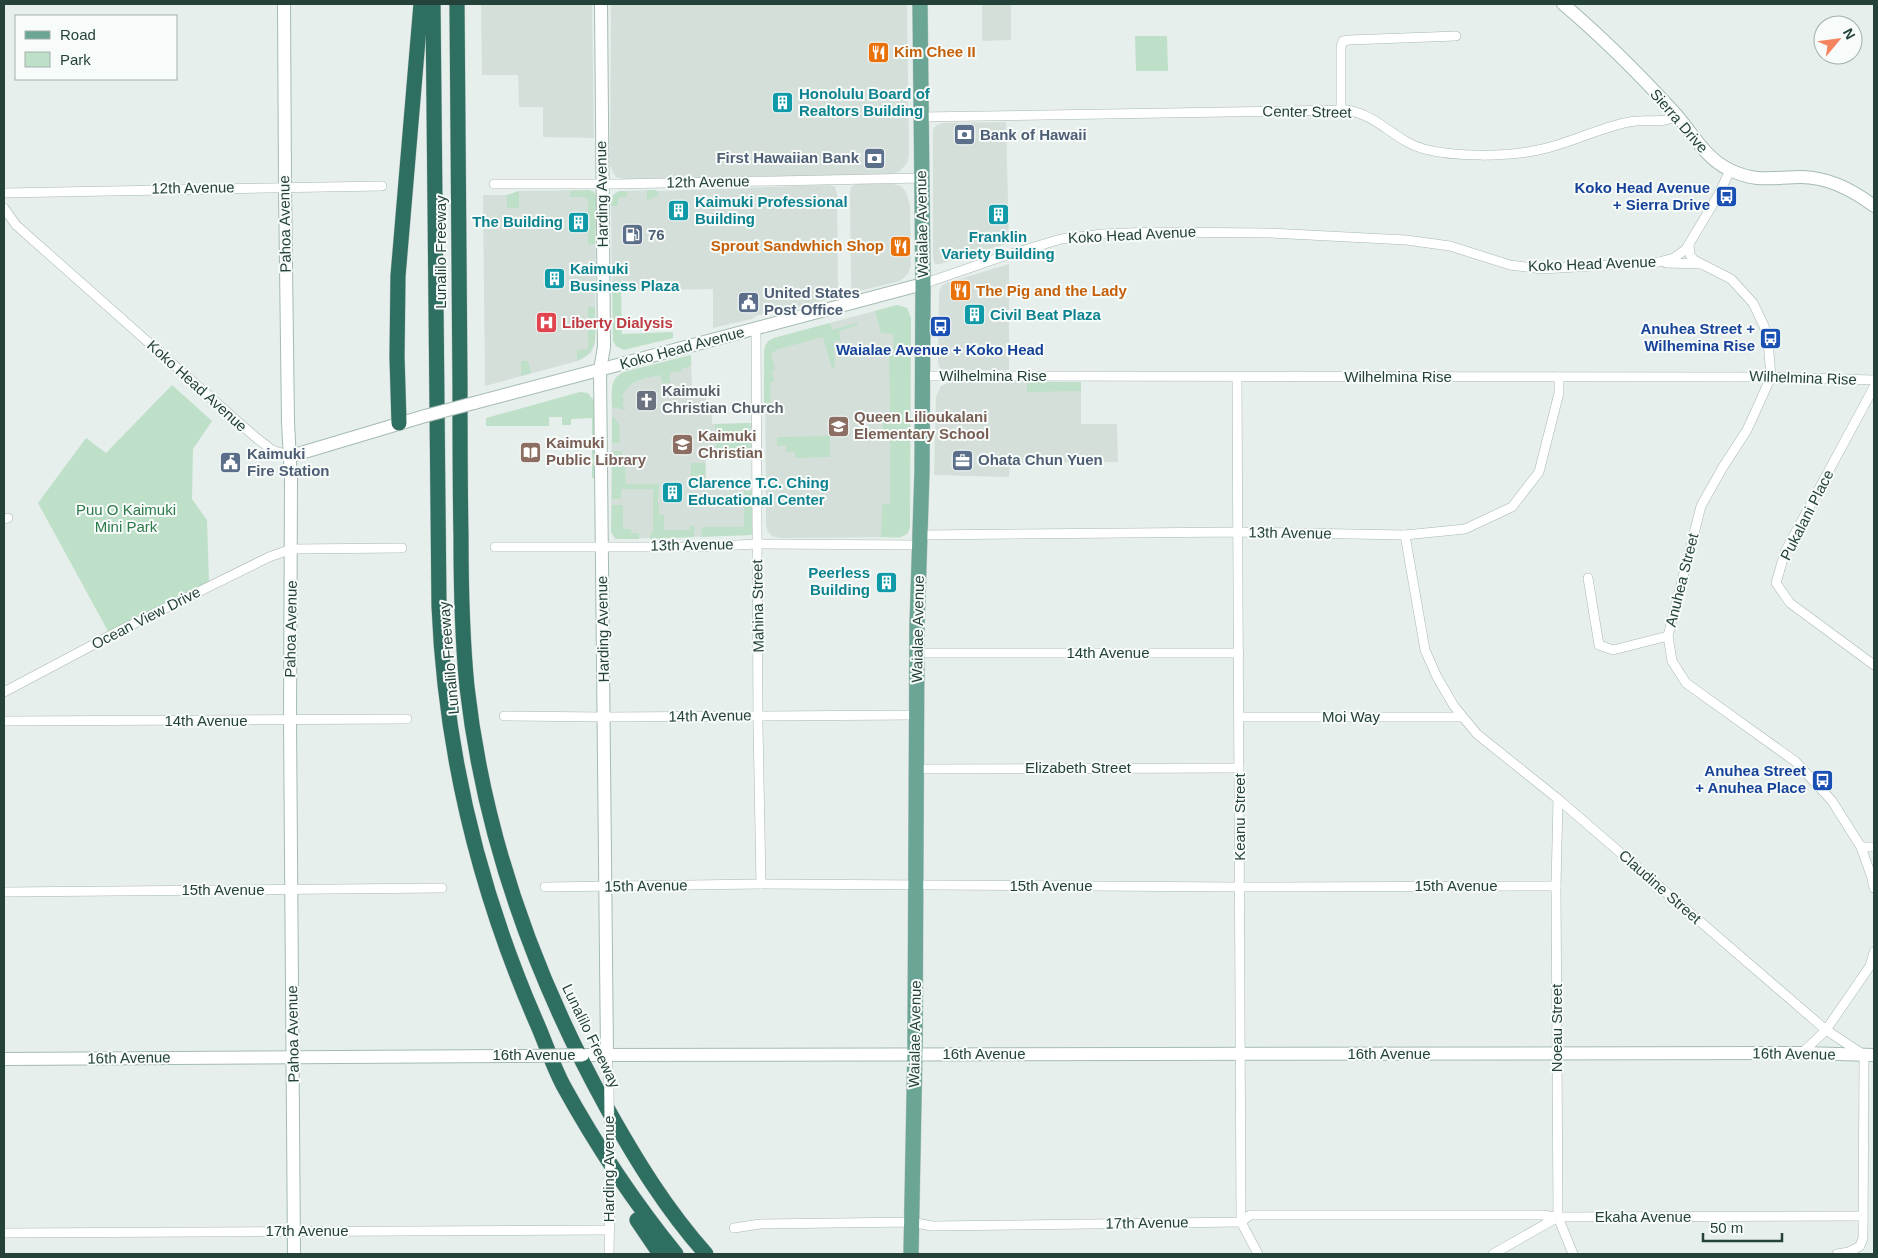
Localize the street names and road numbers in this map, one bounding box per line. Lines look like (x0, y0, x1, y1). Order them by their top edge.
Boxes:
street label: Sierra Drive (1647, 85, 1712, 156)
street label: Center Street (1262, 102, 1353, 121)
street label: Harding Avenue (592, 141, 611, 247)
street label: Waialae Avenue (912, 170, 931, 278)
street label: 12th Avenue (666, 172, 750, 191)
street label: Pahoa Avenue (275, 175, 294, 273)
street label: 12th Avenue (151, 178, 235, 197)
street label: Lunalilo Freeway (432, 195, 449, 309)
street label: Koko Head Avenue (1068, 223, 1196, 246)
street label: Koko Head Avenue (1528, 253, 1656, 274)
street label: Koko Head Avenue (618, 323, 746, 372)
street label: Koko Head Avenue (144, 336, 251, 435)
street label: Wilhelmina Rise (939, 367, 1047, 384)
street label: Wilhelmina Rise (1749, 367, 1857, 388)
street label: Wilhelmina Rise (1344, 368, 1452, 385)
street label: Pukalani Place (1776, 467, 1837, 563)
street label: 13th Avenue (1248, 523, 1332, 542)
street label: Anuhea Street (1662, 530, 1702, 628)
street label: 13th Avenue (650, 535, 734, 554)
street label: Mahina Street (748, 558, 767, 653)
street label: Waialae Avenue (908, 575, 927, 683)
street label: Harding Avenue (593, 576, 612, 682)
street label: Pahoa Avenue (281, 580, 300, 678)
street label: Ocean View Drive (89, 583, 203, 652)
street label: Lunalilo Freeway (435, 600, 462, 715)
street label: 14th Avenue (1066, 644, 1150, 661)
street label: 14th Avenue (668, 706, 752, 725)
street label: Moi Way (1322, 708, 1380, 725)
street label: 14th Avenue (164, 712, 248, 729)
street label: Elizabeth Street (1025, 759, 1132, 776)
street label: Keanu Street (1231, 772, 1248, 861)
street label: Claudine Street (1616, 846, 1706, 927)
street label: 15th Avenue (604, 876, 688, 895)
street label: 15th Avenue (1009, 877, 1093, 894)
street label: 15th Avenue (1414, 877, 1498, 894)
street label: 15th Avenue (181, 881, 265, 898)
street label: Waialae Avenue (905, 980, 924, 1088)
street label: Lunalilo Freeway (559, 981, 624, 1091)
street label: Noeau Street (1548, 983, 1565, 1072)
street label: Pahoa Avenue (283, 985, 302, 1083)
street label: 16th Avenue (1752, 1044, 1836, 1063)
street label: 16th Avenue (942, 1045, 1026, 1062)
street label: 16th Avenue (1347, 1045, 1431, 1062)
street label: 16th Avenue (492, 1046, 576, 1063)
street label: 16th Avenue (87, 1048, 171, 1067)
street label: Harding Avenue (600, 1116, 617, 1222)
street label: Ekaha Avenue (1595, 1208, 1691, 1225)
street label: 17th Avenue (1105, 1213, 1189, 1232)
street label: 17th Avenue (265, 1222, 349, 1239)

